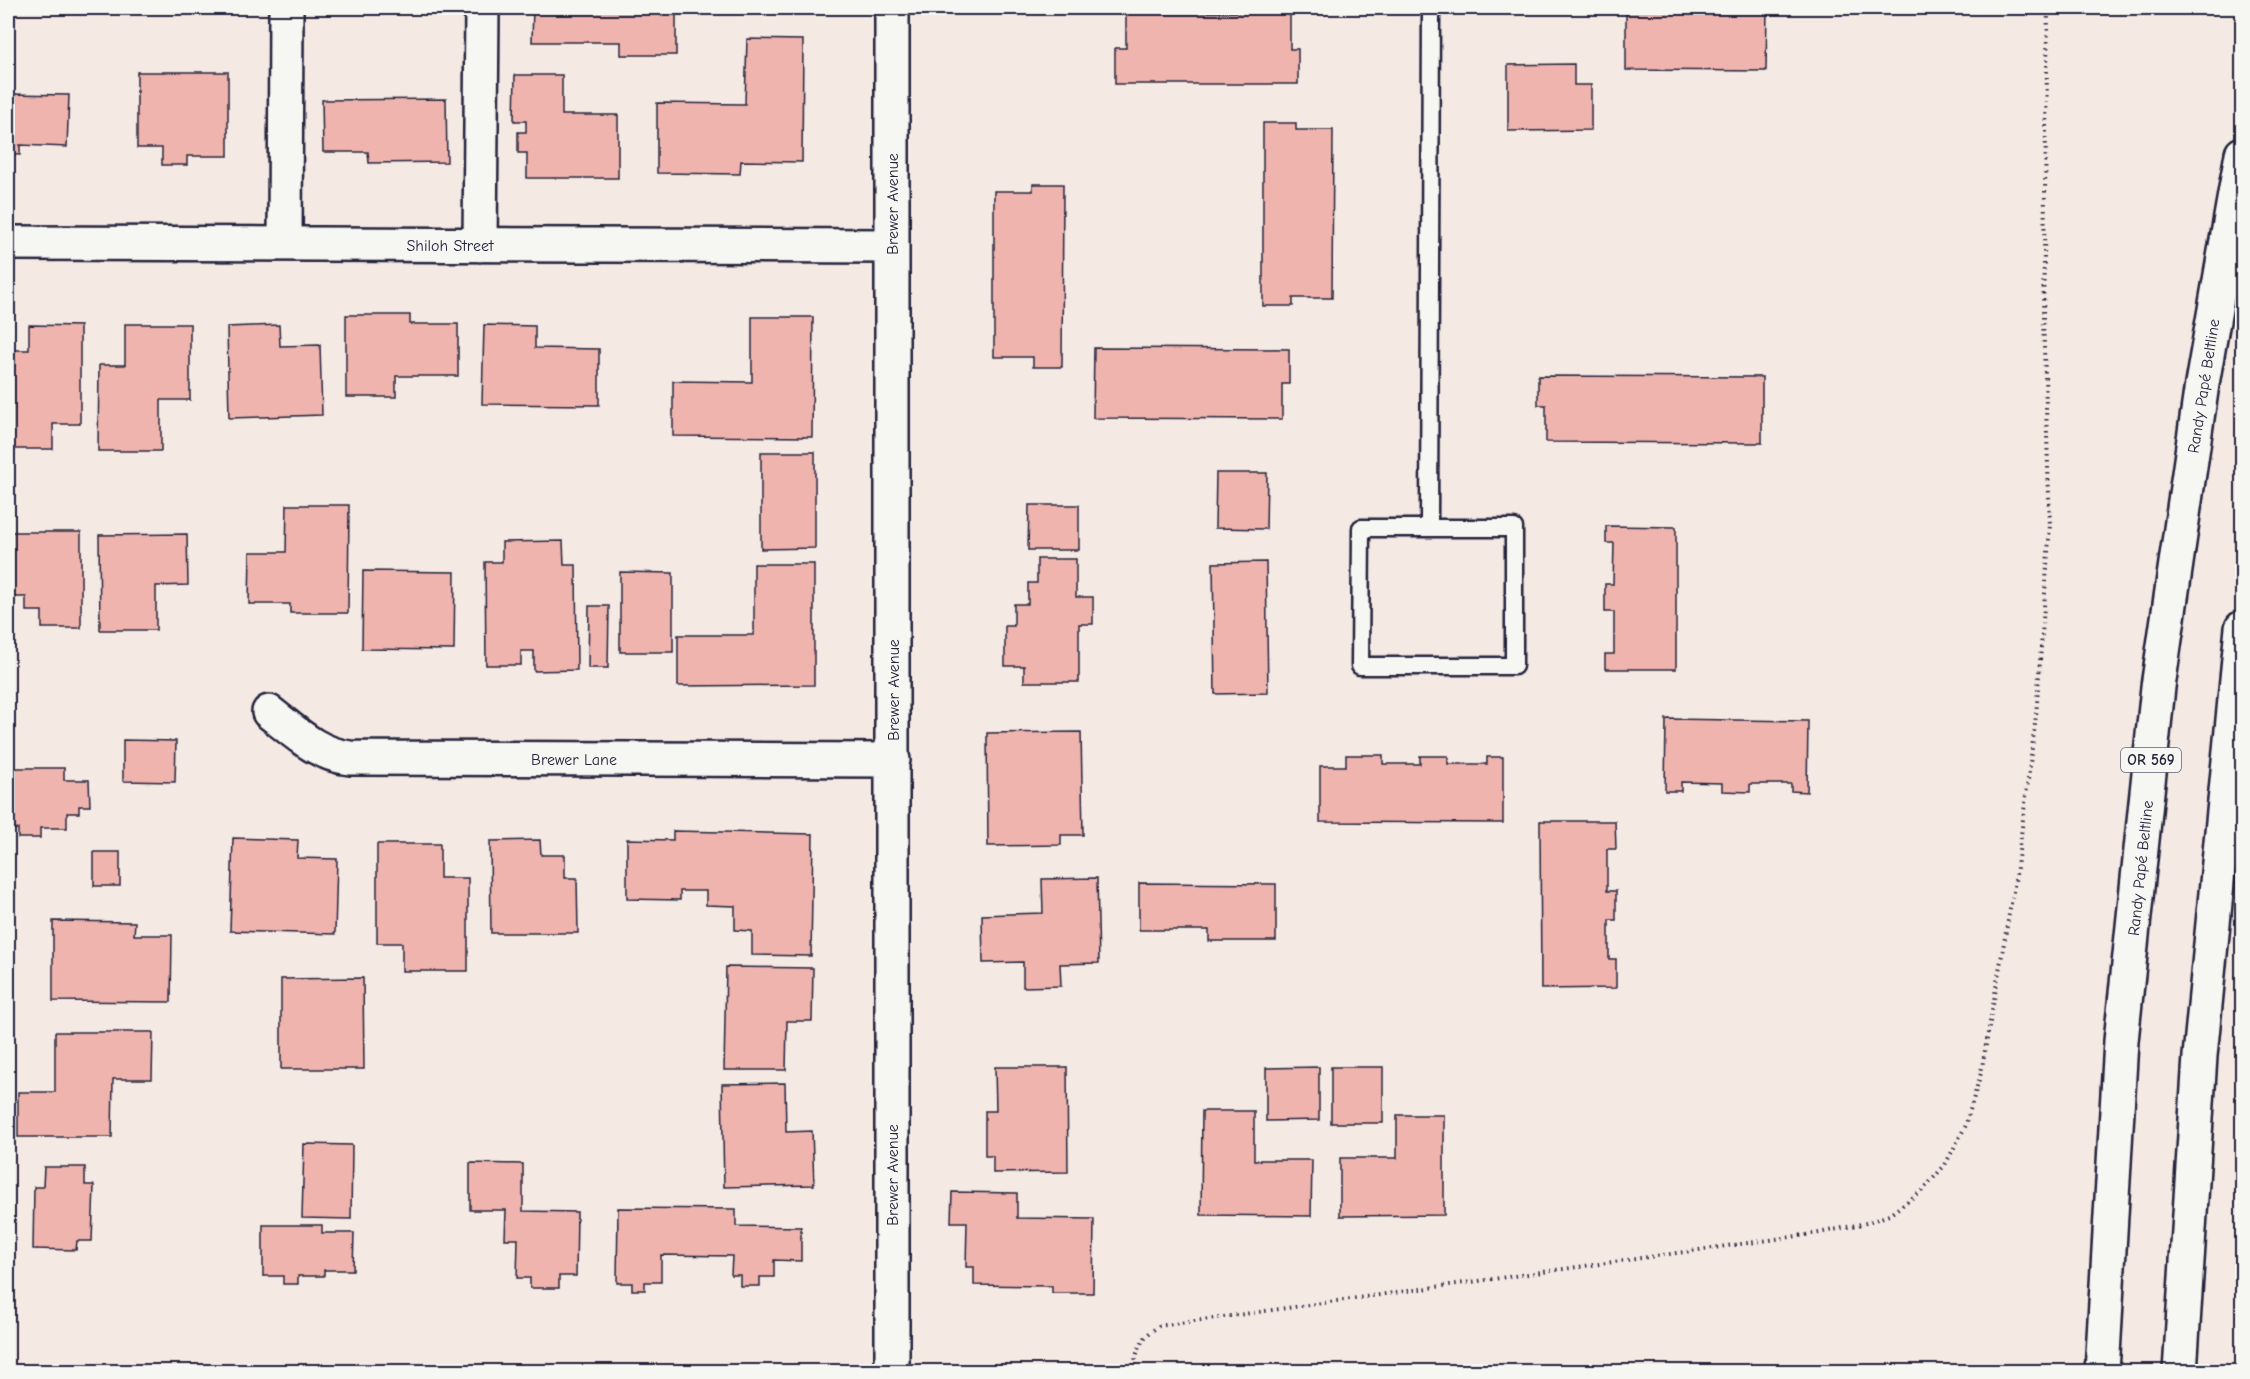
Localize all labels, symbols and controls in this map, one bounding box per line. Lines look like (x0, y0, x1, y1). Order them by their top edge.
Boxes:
street label: Brewer Avenue (884, 153, 902, 255)
street label: Shiloh Street (407, 237, 494, 255)
street label: Randy Papé Beltline (2184, 318, 2224, 455)
street label: Brewer Avenue (885, 639, 903, 741)
road number: OR 569 (2121, 748, 2181, 772)
street label: Brewer Lane (531, 751, 617, 769)
street label: Randy Papé Beltline (2125, 800, 2157, 937)
street label: Brewer Avenue (884, 1124, 902, 1226)

